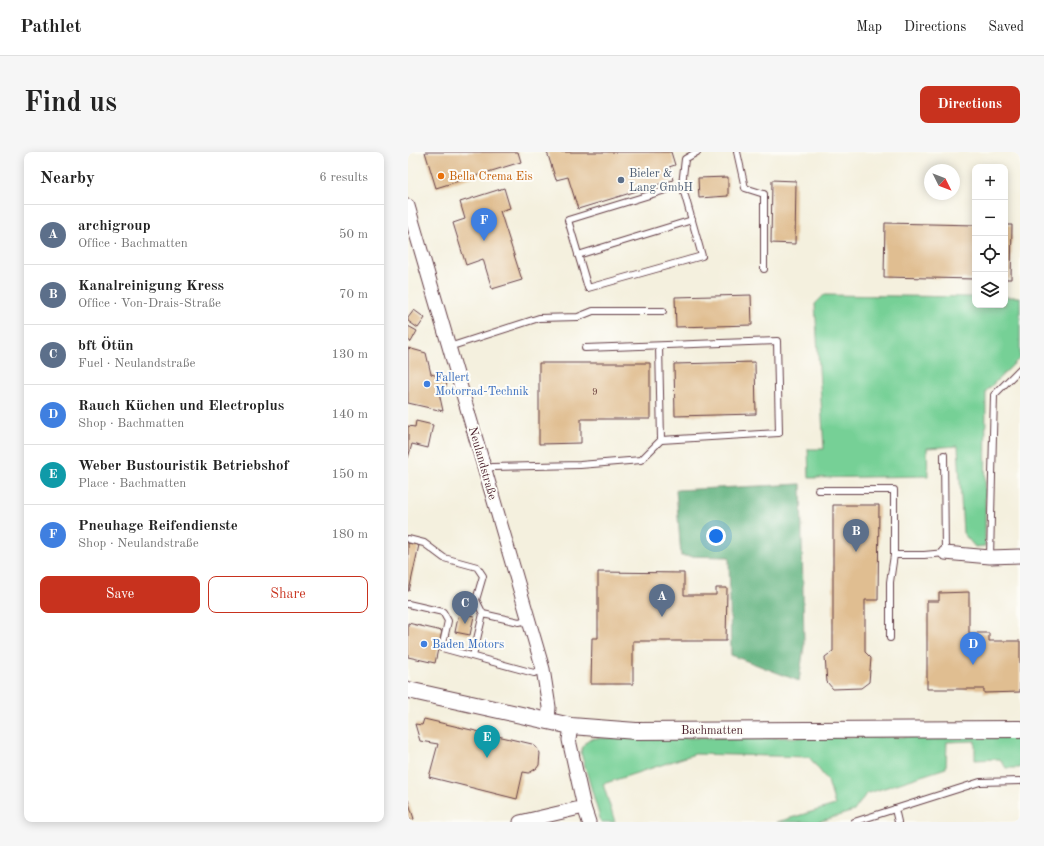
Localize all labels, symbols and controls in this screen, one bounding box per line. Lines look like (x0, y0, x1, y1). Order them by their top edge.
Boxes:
text: Pathlet (20, 18, 81, 37)
text: Map (856, 20, 882, 34)
text: Directions (904, 20, 966, 34)
text: Saved (988, 20, 1024, 34)
button: Directions (920, 86, 1020, 123)
text: Find us (24, 90, 117, 118)
north arrow (924, 164, 960, 200)
map controls (972, 164, 1008, 308)
button: + (972, 164, 1008, 200)
place label: Bieler & Lang GmbH (629, 168, 693, 194)
text: Nearby (40, 170, 95, 187)
text: 6 results (319, 171, 368, 184)
marker: Bella Crema Eis (436, 171, 446, 181)
place label: Bella Crema Eis (449, 171, 533, 183)
marker: Bieler & Lang GmbH (616, 175, 626, 185)
button: − (972, 200, 1008, 236)
pin: F (471, 208, 497, 241)
text: archigroup (78, 219, 151, 234)
text: A (48, 228, 58, 241)
text: 50 m (339, 228, 368, 241)
button: locate (972, 236, 1008, 272)
text: Office · Bachmatten (78, 237, 188, 250)
button: layers (972, 272, 1008, 308)
text: Kanalreinigung Kress (78, 279, 224, 294)
text: B (48, 288, 58, 301)
text: 70 m (339, 288, 368, 301)
text: Office · Von-Drais-Straße (78, 297, 221, 310)
text: bft Ötün (78, 339, 134, 354)
text: C (49, 348, 57, 361)
text: 130 m (331, 348, 368, 361)
text: Fuel · Neulandstraße (78, 357, 196, 370)
place label: Fallert Motorrad-Technik (435, 372, 529, 398)
marker: Fallert Motorrad-Technik (422, 379, 432, 389)
house number: 9 (592, 387, 598, 397)
text: Rauch Küchen und Electroplus (78, 399, 284, 414)
text: D (48, 408, 58, 421)
text: 140 m (331, 408, 368, 421)
text: Shop · Bachmatten (78, 417, 184, 430)
street label: Neulandstraße (466, 425, 498, 502)
text: Weber Bustouristik Betriebshof (78, 459, 289, 474)
text: E (49, 468, 57, 481)
text: 150 m (331, 468, 368, 481)
text: Place · Bachmatten (78, 477, 186, 490)
text: Pneuhage Reifendienste (78, 519, 238, 534)
pin: B (843, 519, 869, 552)
your location (706, 526, 726, 546)
text: F (49, 528, 57, 541)
text: 180 m (331, 528, 368, 541)
text: Shop · Neulandstraße (78, 537, 199, 550)
button: Save (40, 576, 200, 613)
button: Share (208, 576, 368, 613)
pin: A (649, 584, 675, 617)
pin: C (452, 591, 478, 624)
pin: D (960, 632, 986, 665)
marker: Baden Motors (419, 639, 429, 649)
place label: Baden Motors (432, 639, 504, 651)
pin: E (474, 725, 500, 758)
street label: Bachmatten (681, 725, 743, 737)

